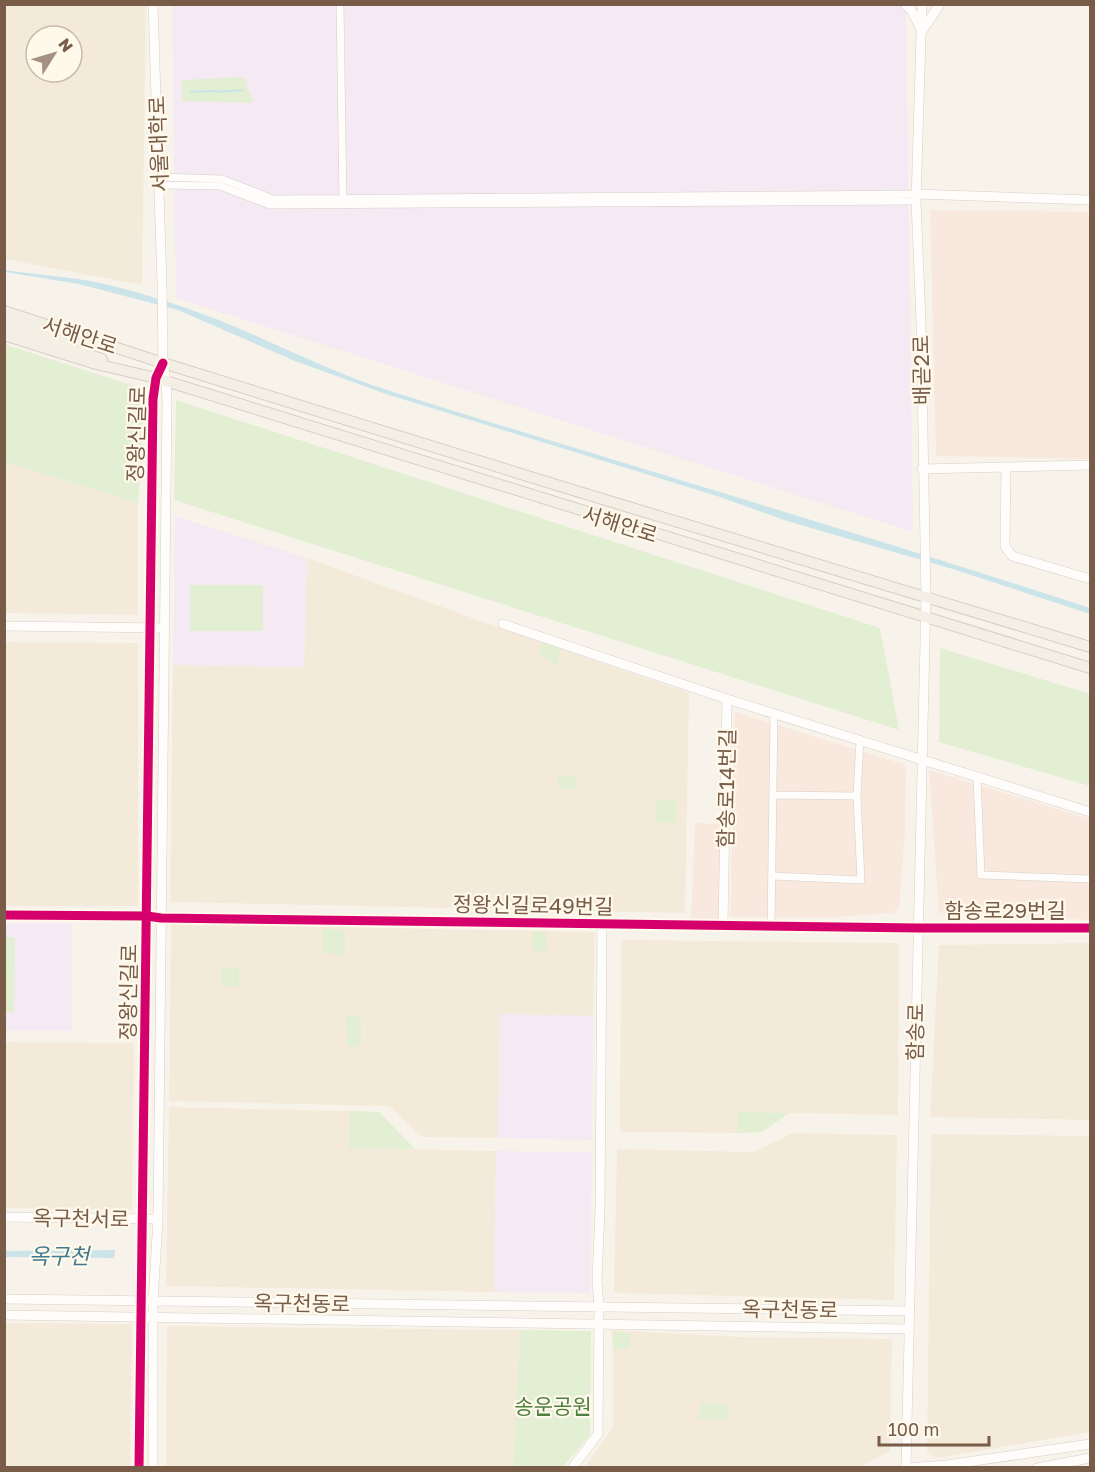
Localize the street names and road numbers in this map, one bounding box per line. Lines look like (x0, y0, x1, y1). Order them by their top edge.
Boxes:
street label: 서울대학로 (143, 95, 173, 193)
street label: 서해안로 (39, 311, 121, 359)
street label: 배곧2로 (907, 335, 935, 405)
street label: 정왕신길로 (121, 385, 151, 483)
street label: 서해안로 (579, 500, 661, 548)
street label: 함송로14번길 (712, 728, 740, 848)
street label: 정왕신길로49번길 (452, 891, 614, 919)
street label: 함송로29번길 (944, 897, 1066, 923)
street label: 정왕신길로 (114, 943, 142, 1041)
street label: 함송로 (901, 1003, 929, 1061)
street label: 옥구천서로 (32, 1204, 130, 1232)
street label: 옥구천동로 (253, 1289, 351, 1317)
street label: 옥구천동로 (741, 1295, 839, 1323)

